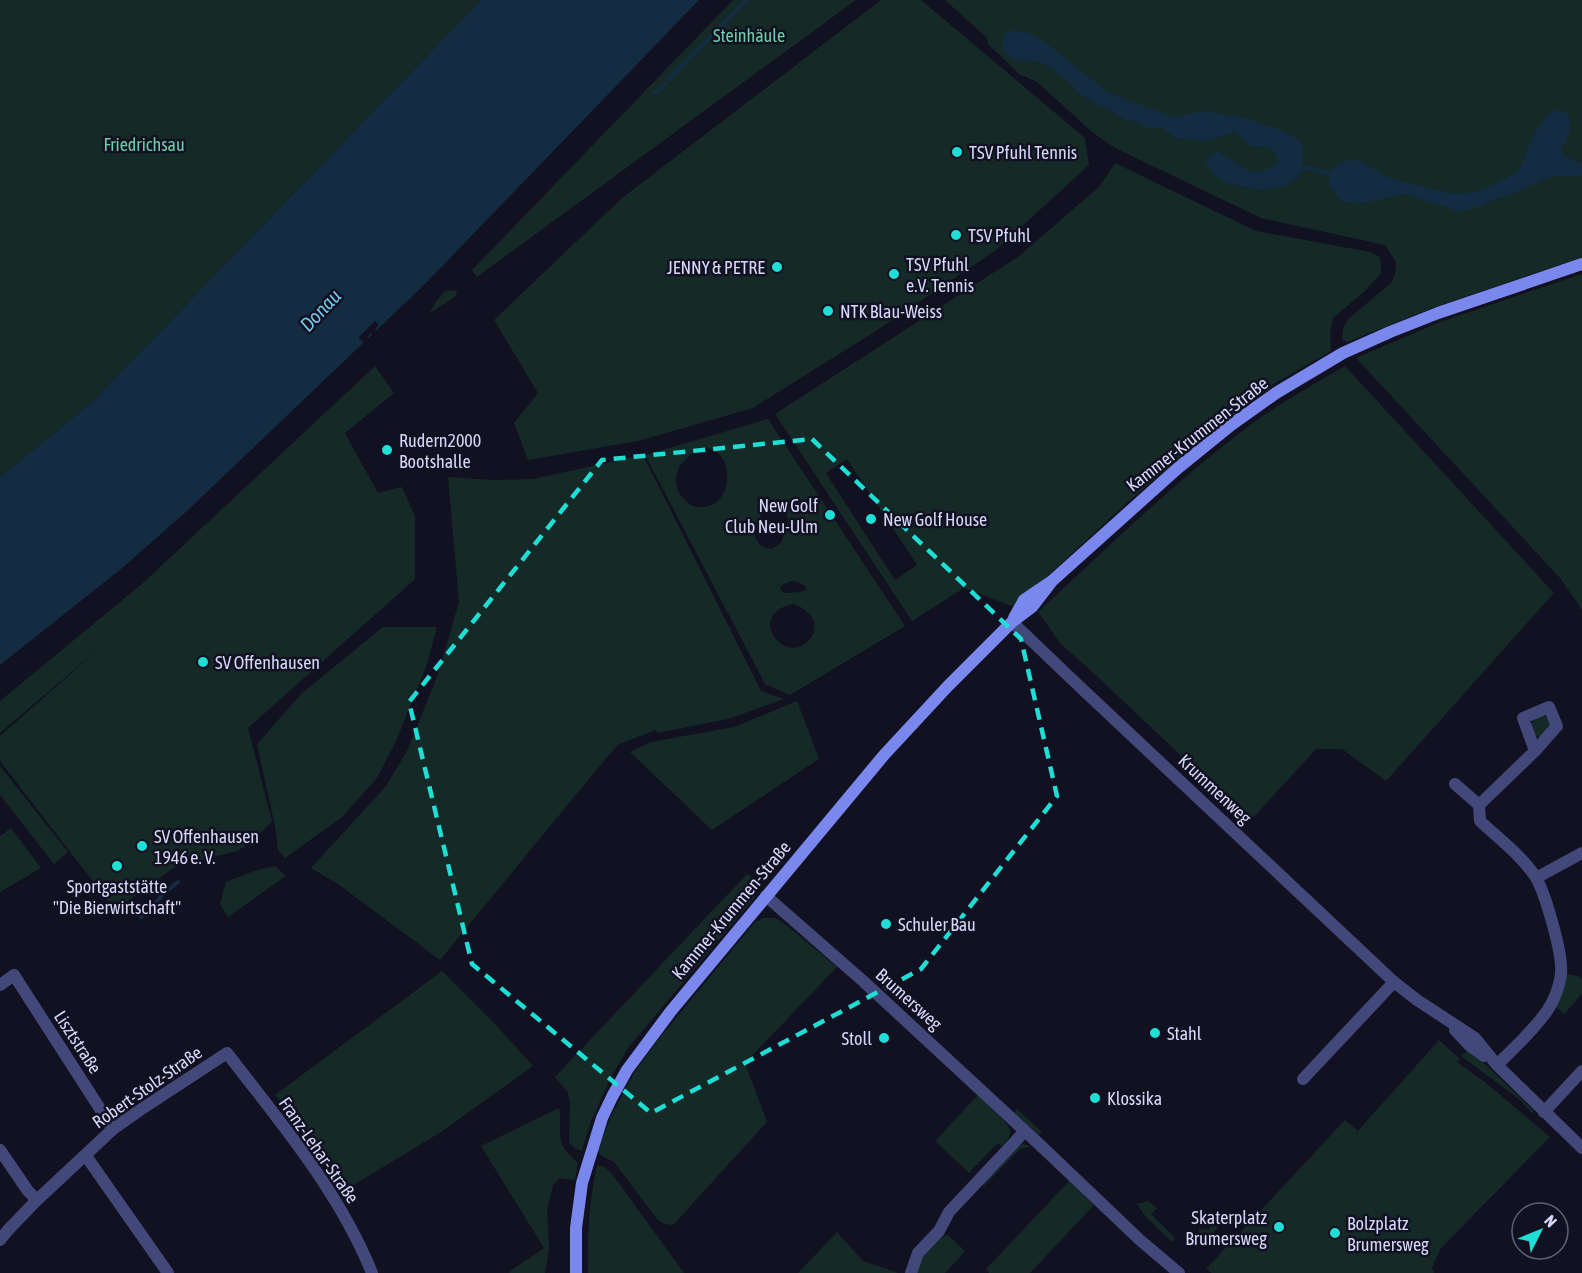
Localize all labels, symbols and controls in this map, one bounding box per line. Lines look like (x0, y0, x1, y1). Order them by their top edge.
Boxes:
park label: Steinhäule (713, 25, 785, 46)
park label: Friedrichsau (103, 134, 185, 155)
place label: TSV Pfuhl Tennis (969, 142, 1077, 163)
marker: TSV Pfuhl Tennis (950, 145, 964, 159)
place label: TSV Pfuhl (968, 225, 1031, 246)
marker: TSV Pfuhl (949, 228, 963, 242)
place label: TSV Pfuhl e.V. Tennis (906, 254, 974, 296)
place label: JENNY & PETRE (667, 257, 765, 278)
marker: JENNY & PETRE (770, 260, 784, 274)
marker: TSV Pfuhl e.V. Tennis (887, 267, 901, 281)
water label: Donau (295, 284, 345, 336)
place label: NTK Blau-Weiss (840, 301, 942, 322)
marker: NTK Blau-Weiss (821, 304, 835, 318)
street label: Kammer-Krummen-Straße (1122, 372, 1272, 496)
place label: Rudern2000 Bootshalle (399, 430, 481, 472)
marker: Rudern2000 Bootshalle (380, 443, 394, 457)
place label: New Golf Club Neu-Ulm (725, 495, 818, 537)
marker: New Golf Club Neu-Ulm (823, 508, 837, 522)
place label: New Golf House (883, 509, 987, 530)
marker: New Golf House (864, 512, 878, 526)
place label: SV Offenhausen (215, 652, 320, 673)
marker: SV Offenhausen (196, 655, 210, 669)
street label: Krummenweg (1174, 750, 1256, 828)
place label: SV Offenhausen 1946 e. V. (154, 826, 259, 868)
street label: Kammer-Krummen-Straße (667, 837, 795, 983)
marker: SV Offenhausen 1946 e. V. (135, 839, 149, 853)
marker: Sportgaststätte "Die Bierwirtschaft" (110, 859, 124, 873)
place label: Sportgaststätte "Die Bierwirtschaft" (53, 876, 181, 918)
place label: Schuler Bau (898, 914, 976, 935)
marker: Schuler Bau (879, 917, 893, 931)
street label: Brumersweg (872, 964, 947, 1034)
street label: Lisztstraße (50, 1007, 106, 1077)
place label: Stahl (1167, 1023, 1202, 1044)
marker: Stahl (1148, 1026, 1162, 1040)
place label: Stoll (841, 1028, 872, 1049)
marker: Stoll (877, 1031, 891, 1045)
street label: Robert-Stolz-Straße (88, 1042, 206, 1132)
place label: Klossika (1107, 1088, 1162, 1109)
marker: Klossika (1088, 1091, 1102, 1105)
street label: Franz-Lehar-Straße (275, 1093, 363, 1207)
north arrow (1510, 1201, 1570, 1261)
place label: Skaterplatz Brumersweg (1185, 1207, 1268, 1249)
text: N (1541, 1211, 1561, 1230)
place label: Bolzplatz Brumersweg (1347, 1213, 1429, 1255)
marker: Skaterplatz Brumersweg (1272, 1220, 1286, 1234)
marker: Bolzplatz Brumersweg (1328, 1226, 1342, 1240)

